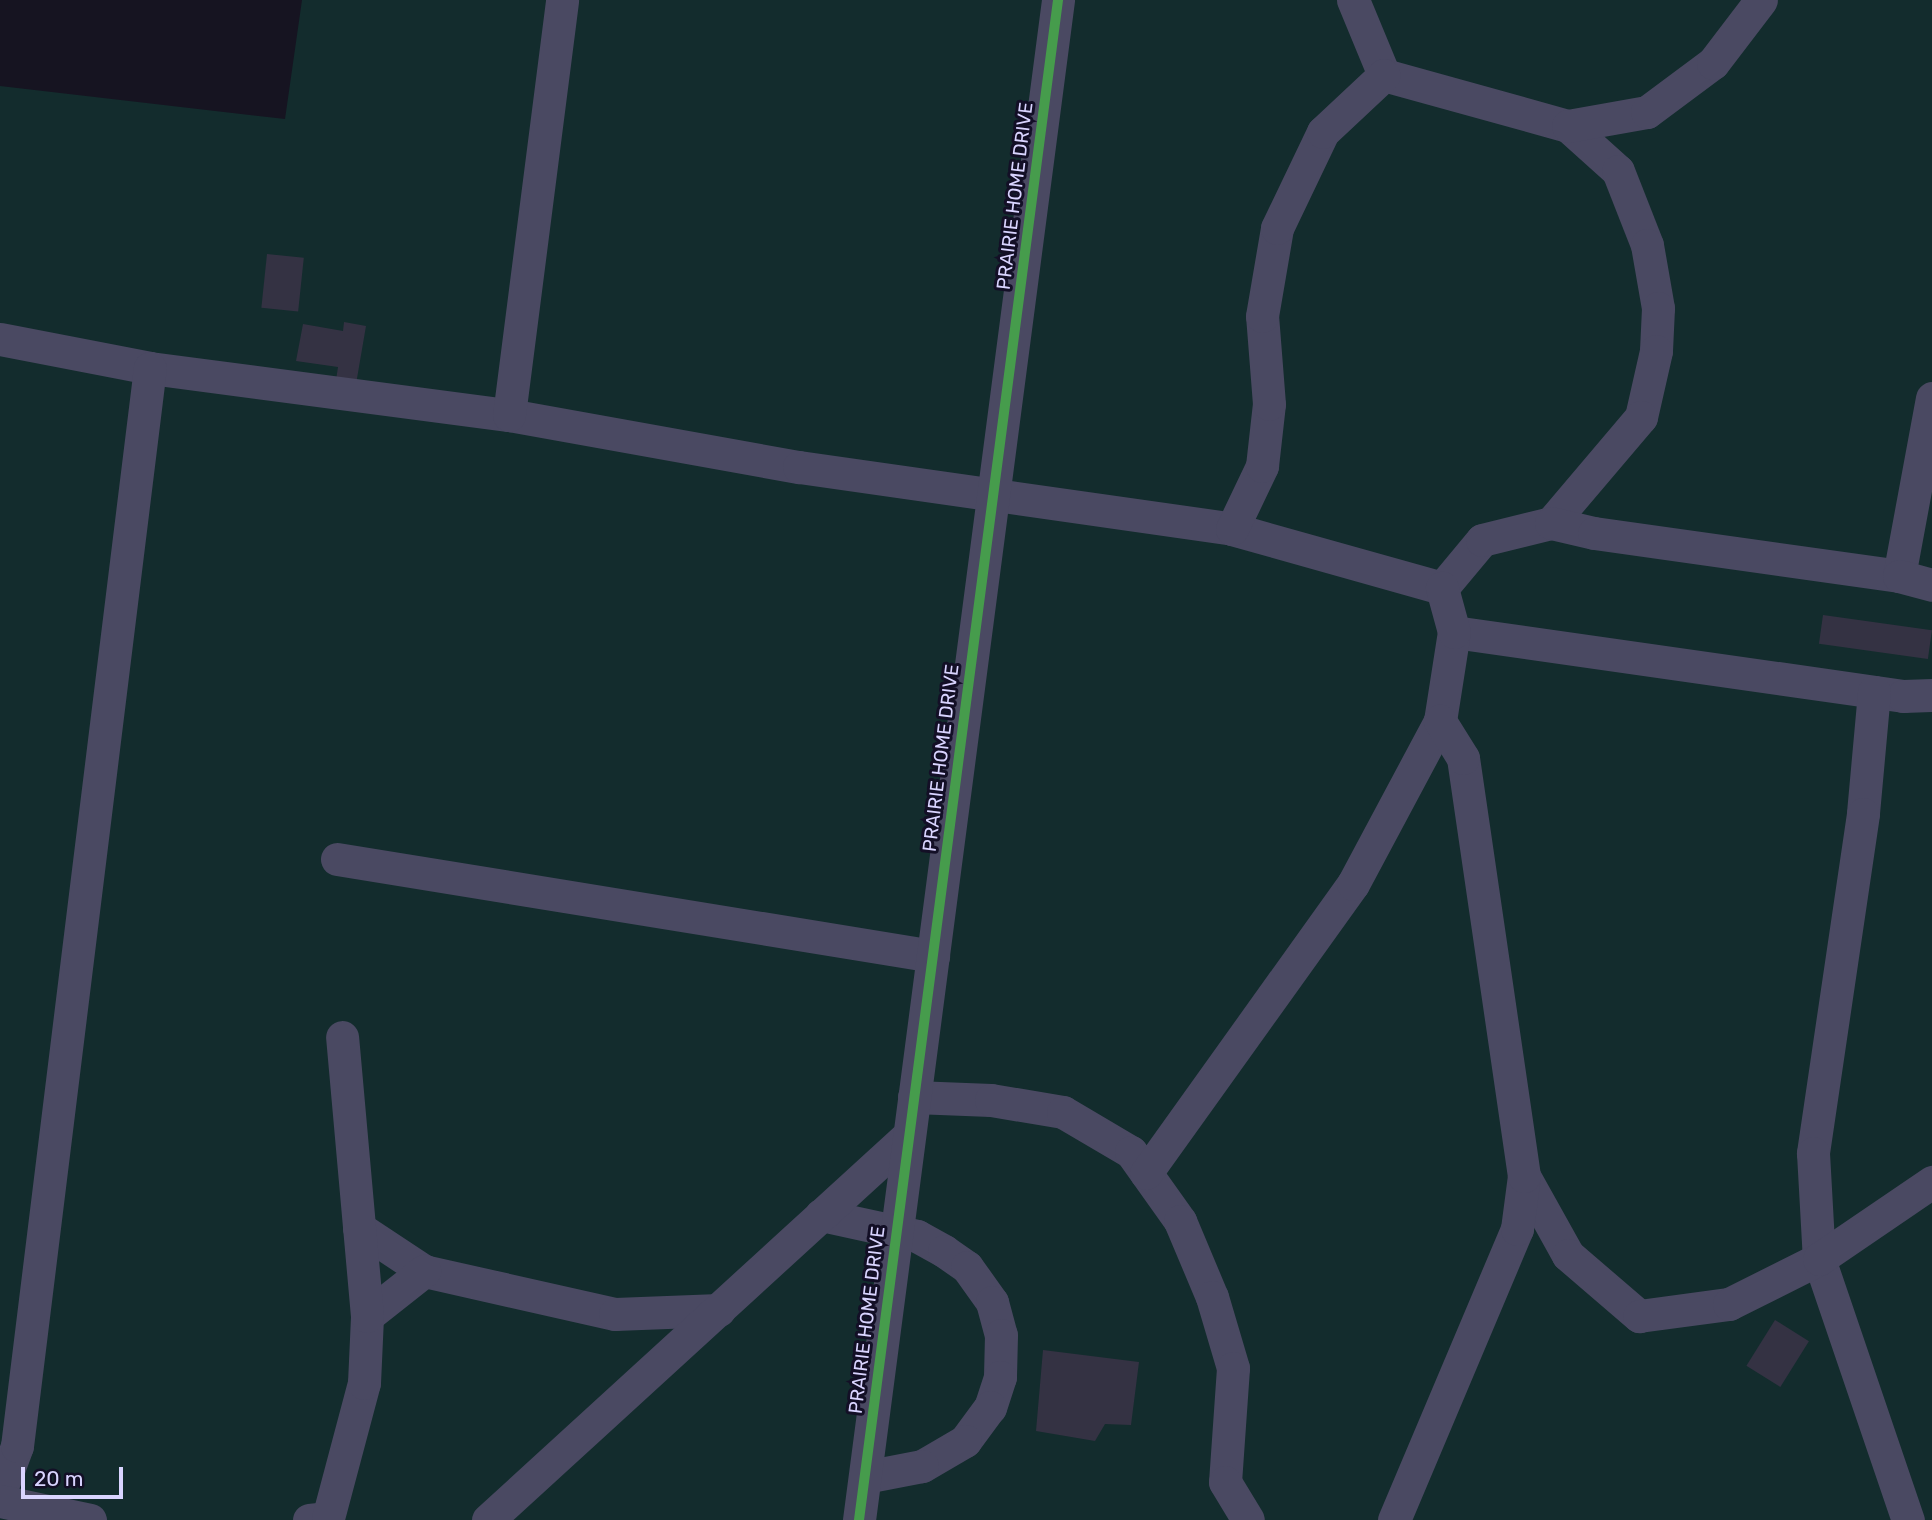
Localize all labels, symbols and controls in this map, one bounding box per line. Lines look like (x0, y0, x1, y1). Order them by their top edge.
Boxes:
street label: PRAIRIE HOME DRIVE (992, 101, 1038, 291)
street label: PRAIRIE HOME DRIVE (918, 663, 964, 853)
street label: PRAIRIE HOME DRIVE (844, 1225, 890, 1415)
scale bar (24, 1454, 126, 1498)
text: 20 m (34, 1466, 83, 1491)

